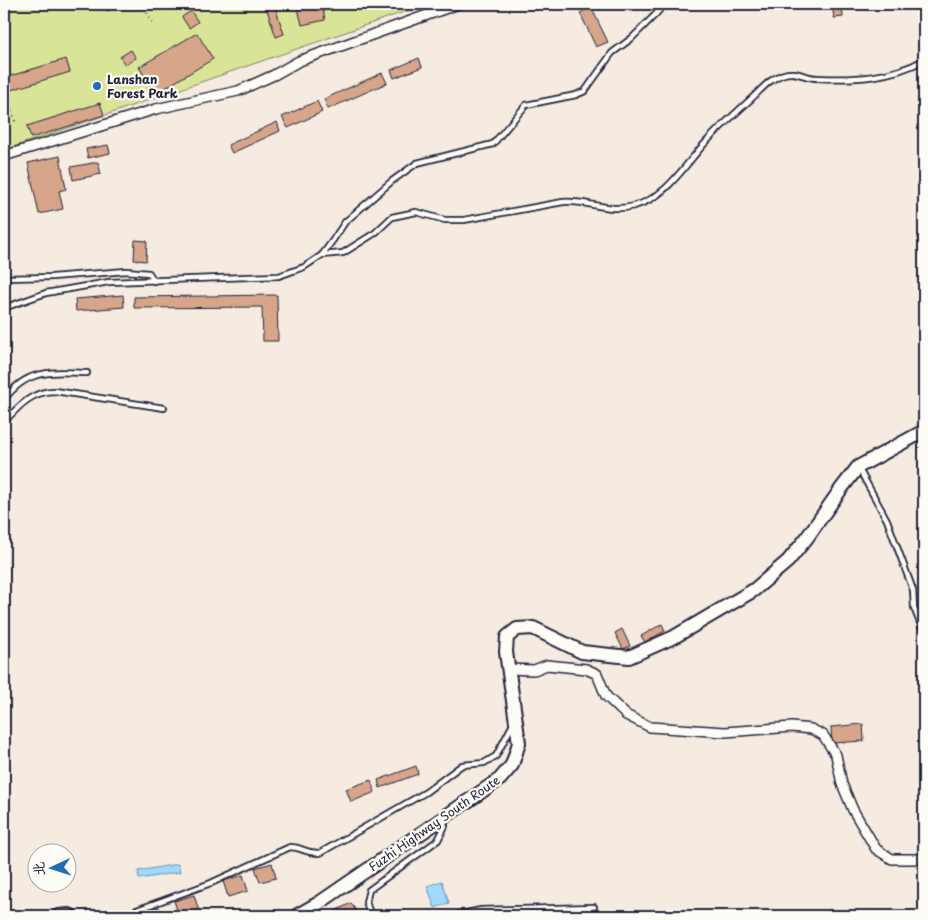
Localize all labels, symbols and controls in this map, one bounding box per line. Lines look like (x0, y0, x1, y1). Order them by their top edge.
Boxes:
place label: Lanshan Forest Park (107, 70, 178, 102)
marker: Lanshan Forest Park (91, 80, 103, 92)
street label: Fuzhi Highway South Route (365, 770, 504, 875)
north arrow (28, 842, 78, 892)
text: 北 (28, 861, 49, 877)

